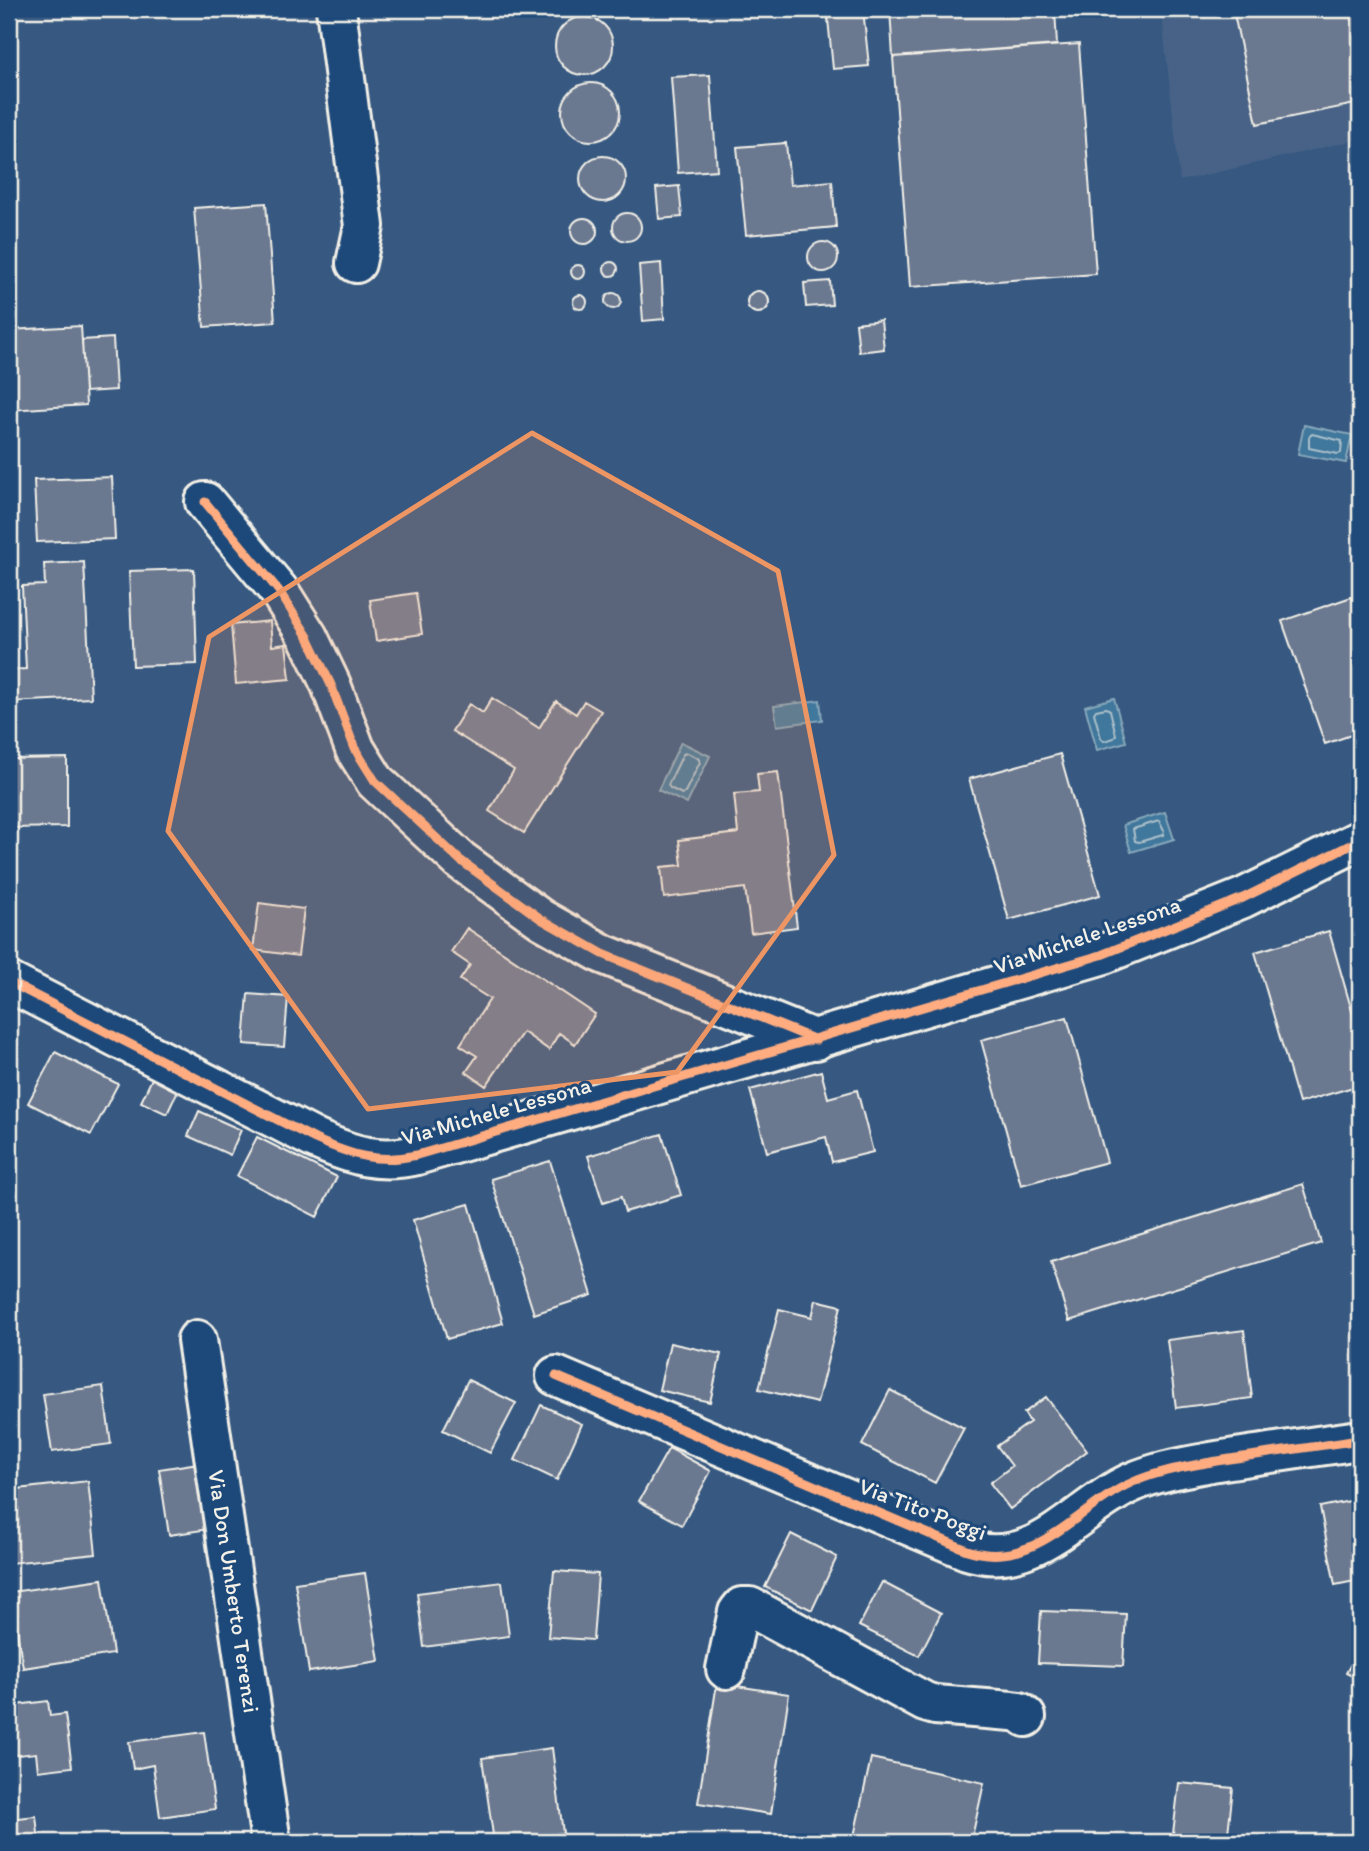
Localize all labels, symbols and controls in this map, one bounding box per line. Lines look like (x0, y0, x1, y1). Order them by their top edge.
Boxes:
street label: Via Michele Lessona (990, 890, 1184, 980)
street label: Via Michele Lessona (398, 1071, 594, 1151)
street label: Via Don Umberto Terenzi (202, 1468, 266, 1715)
street label: Via Tito Poggi (855, 1472, 991, 1546)

